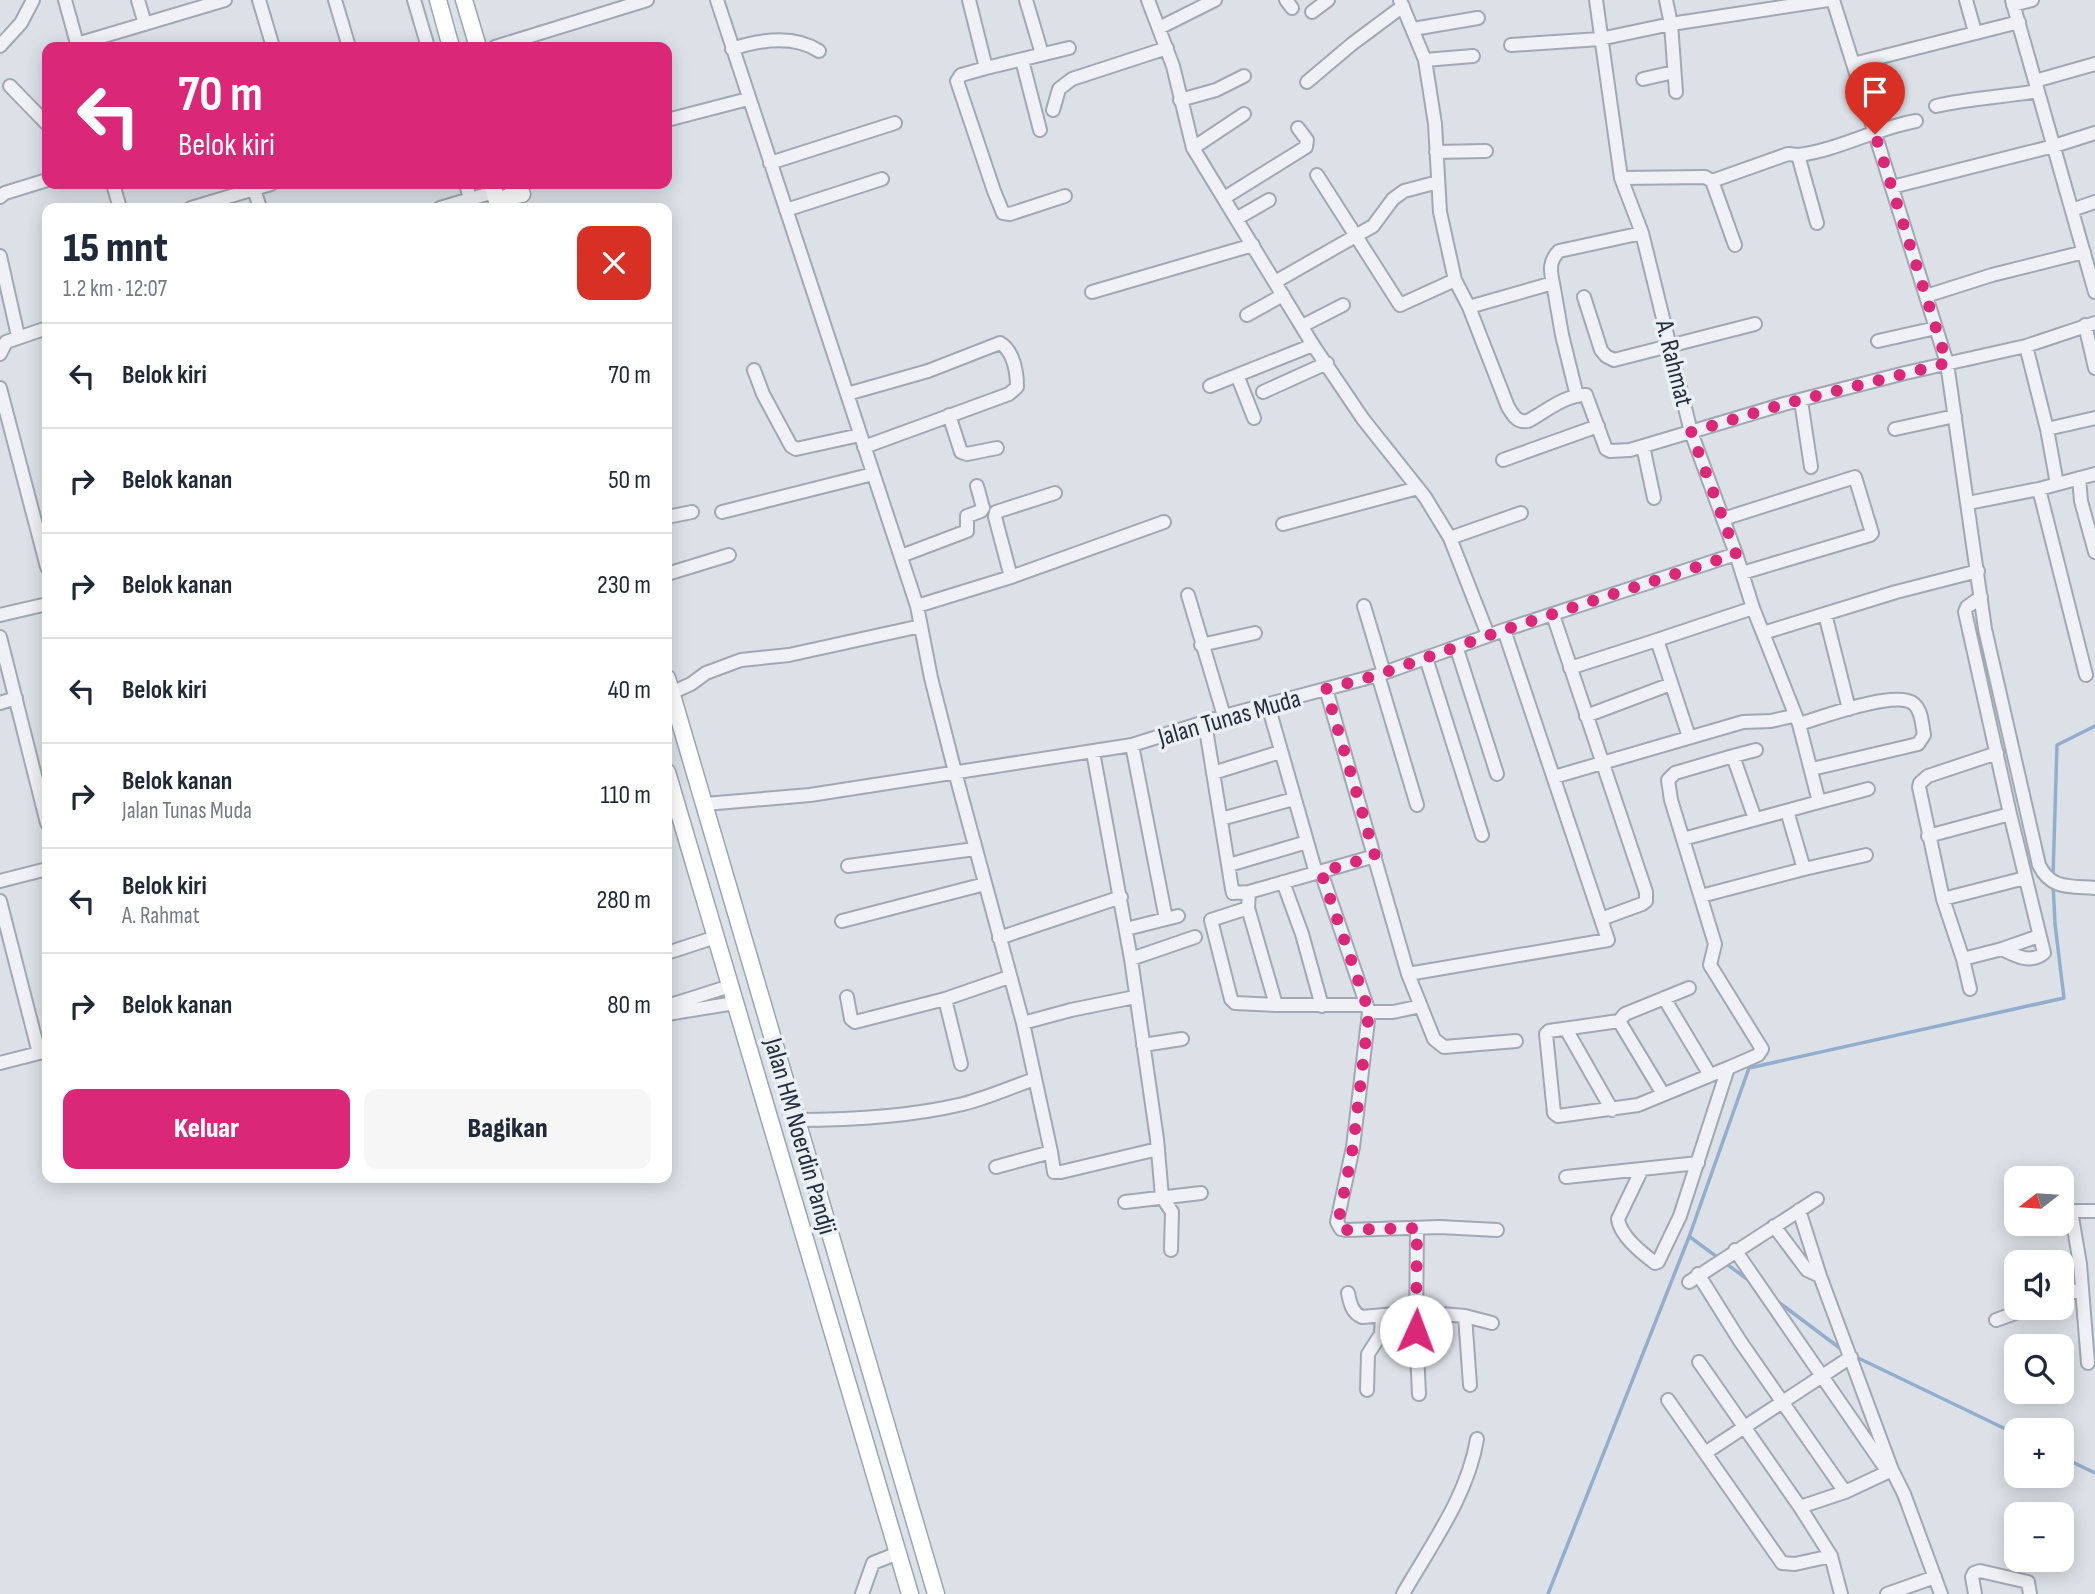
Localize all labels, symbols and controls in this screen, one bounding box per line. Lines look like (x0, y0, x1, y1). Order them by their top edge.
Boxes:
pin (1845, 62, 1905, 134)
text: 70 m (178, 66, 263, 125)
icon: left (63, 70, 154, 161)
icon: arrive (1856, 73, 1894, 111)
text: Belok kiri (178, 126, 275, 165)
text: 15 mnt (63, 223, 168, 274)
button: close (577, 226, 651, 300)
text: 1.2 km · 12:07 (63, 275, 167, 303)
street label: A. Rahmat (1648, 316, 1699, 410)
icon: left (63, 357, 101, 395)
text: Belok kiri (122, 360, 207, 391)
text: 70 m (608, 360, 651, 391)
icon: right (63, 462, 101, 500)
text: Belok kanan (122, 465, 232, 496)
text: 50 m (608, 465, 651, 496)
icon: right (63, 567, 101, 605)
text: Belok kanan (122, 570, 232, 601)
text: 230 m (597, 570, 651, 601)
icon: left (63, 672, 101, 710)
text: Belok kiri (122, 675, 207, 706)
text: 40 m (608, 675, 651, 706)
street label: Jalan Tunas Muda (1154, 683, 1304, 754)
text: Belok kanan (122, 766, 232, 797)
icon: right (63, 777, 101, 815)
text: 110 m (600, 780, 651, 811)
text: Jalan Tunas Muda (122, 797, 252, 825)
text: Belok kiri (122, 871, 207, 902)
icon: left (63, 882, 101, 920)
text: 280 m (596, 885, 651, 916)
text: A. Rahmat (122, 902, 200, 930)
icon: right (63, 987, 101, 1025)
text: Belok kanan (122, 990, 232, 1021)
text: 80 m (607, 990, 651, 1021)
street label: Jalan HM Noerdin Pandji (756, 1034, 842, 1238)
button: Keluar (63, 1089, 350, 1169)
button: Bagikan (364, 1089, 651, 1169)
north arrow (2004, 1166, 2074, 1236)
map controls (2004, 1166, 2074, 1572)
button: sound (2004, 1250, 2074, 1320)
position arrow (1379, 1294, 1453, 1368)
button: search (2004, 1334, 2074, 1404)
button: + (2004, 1418, 2074, 1488)
button: − (2004, 1502, 2074, 1572)

